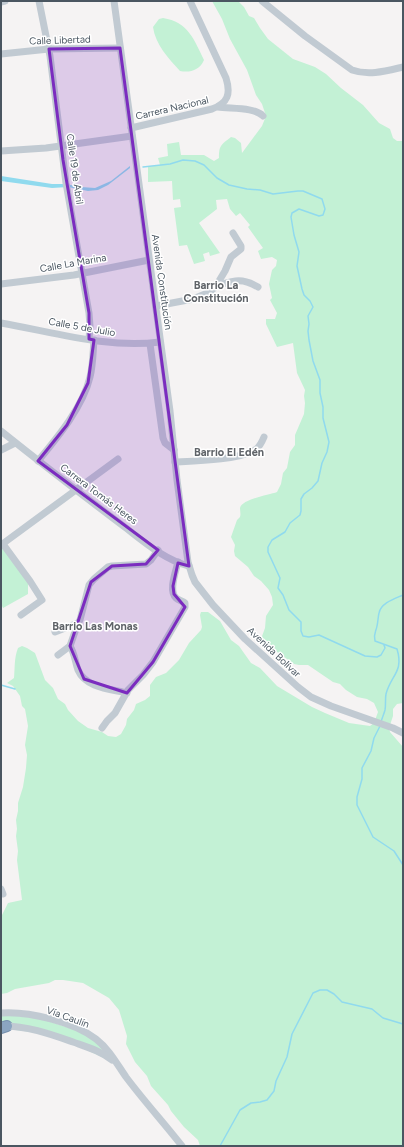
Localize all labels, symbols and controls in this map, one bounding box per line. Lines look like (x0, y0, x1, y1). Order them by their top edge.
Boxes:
street label: Calle Libertad (29, 32, 91, 48)
street label: Carrera Nacional (134, 93, 210, 123)
street label: Calle 19 de Abril (64, 133, 86, 205)
street label: Avenida Constitución (149, 233, 175, 331)
street label: Calle La Marina (39, 251, 107, 275)
district label: Barrio La Constitución (183, 279, 249, 305)
street label: Calle 5 de Julio (48, 315, 117, 339)
district label: Barrio El Edén (194, 446, 264, 459)
street label: Carrera Tomás Heres (58, 461, 140, 527)
district label: Barrio Las Monas (52, 620, 138, 633)
street label: Avenida Bolívar (245, 624, 304, 681)
street label: Vía Caulín (45, 1003, 92, 1031)

